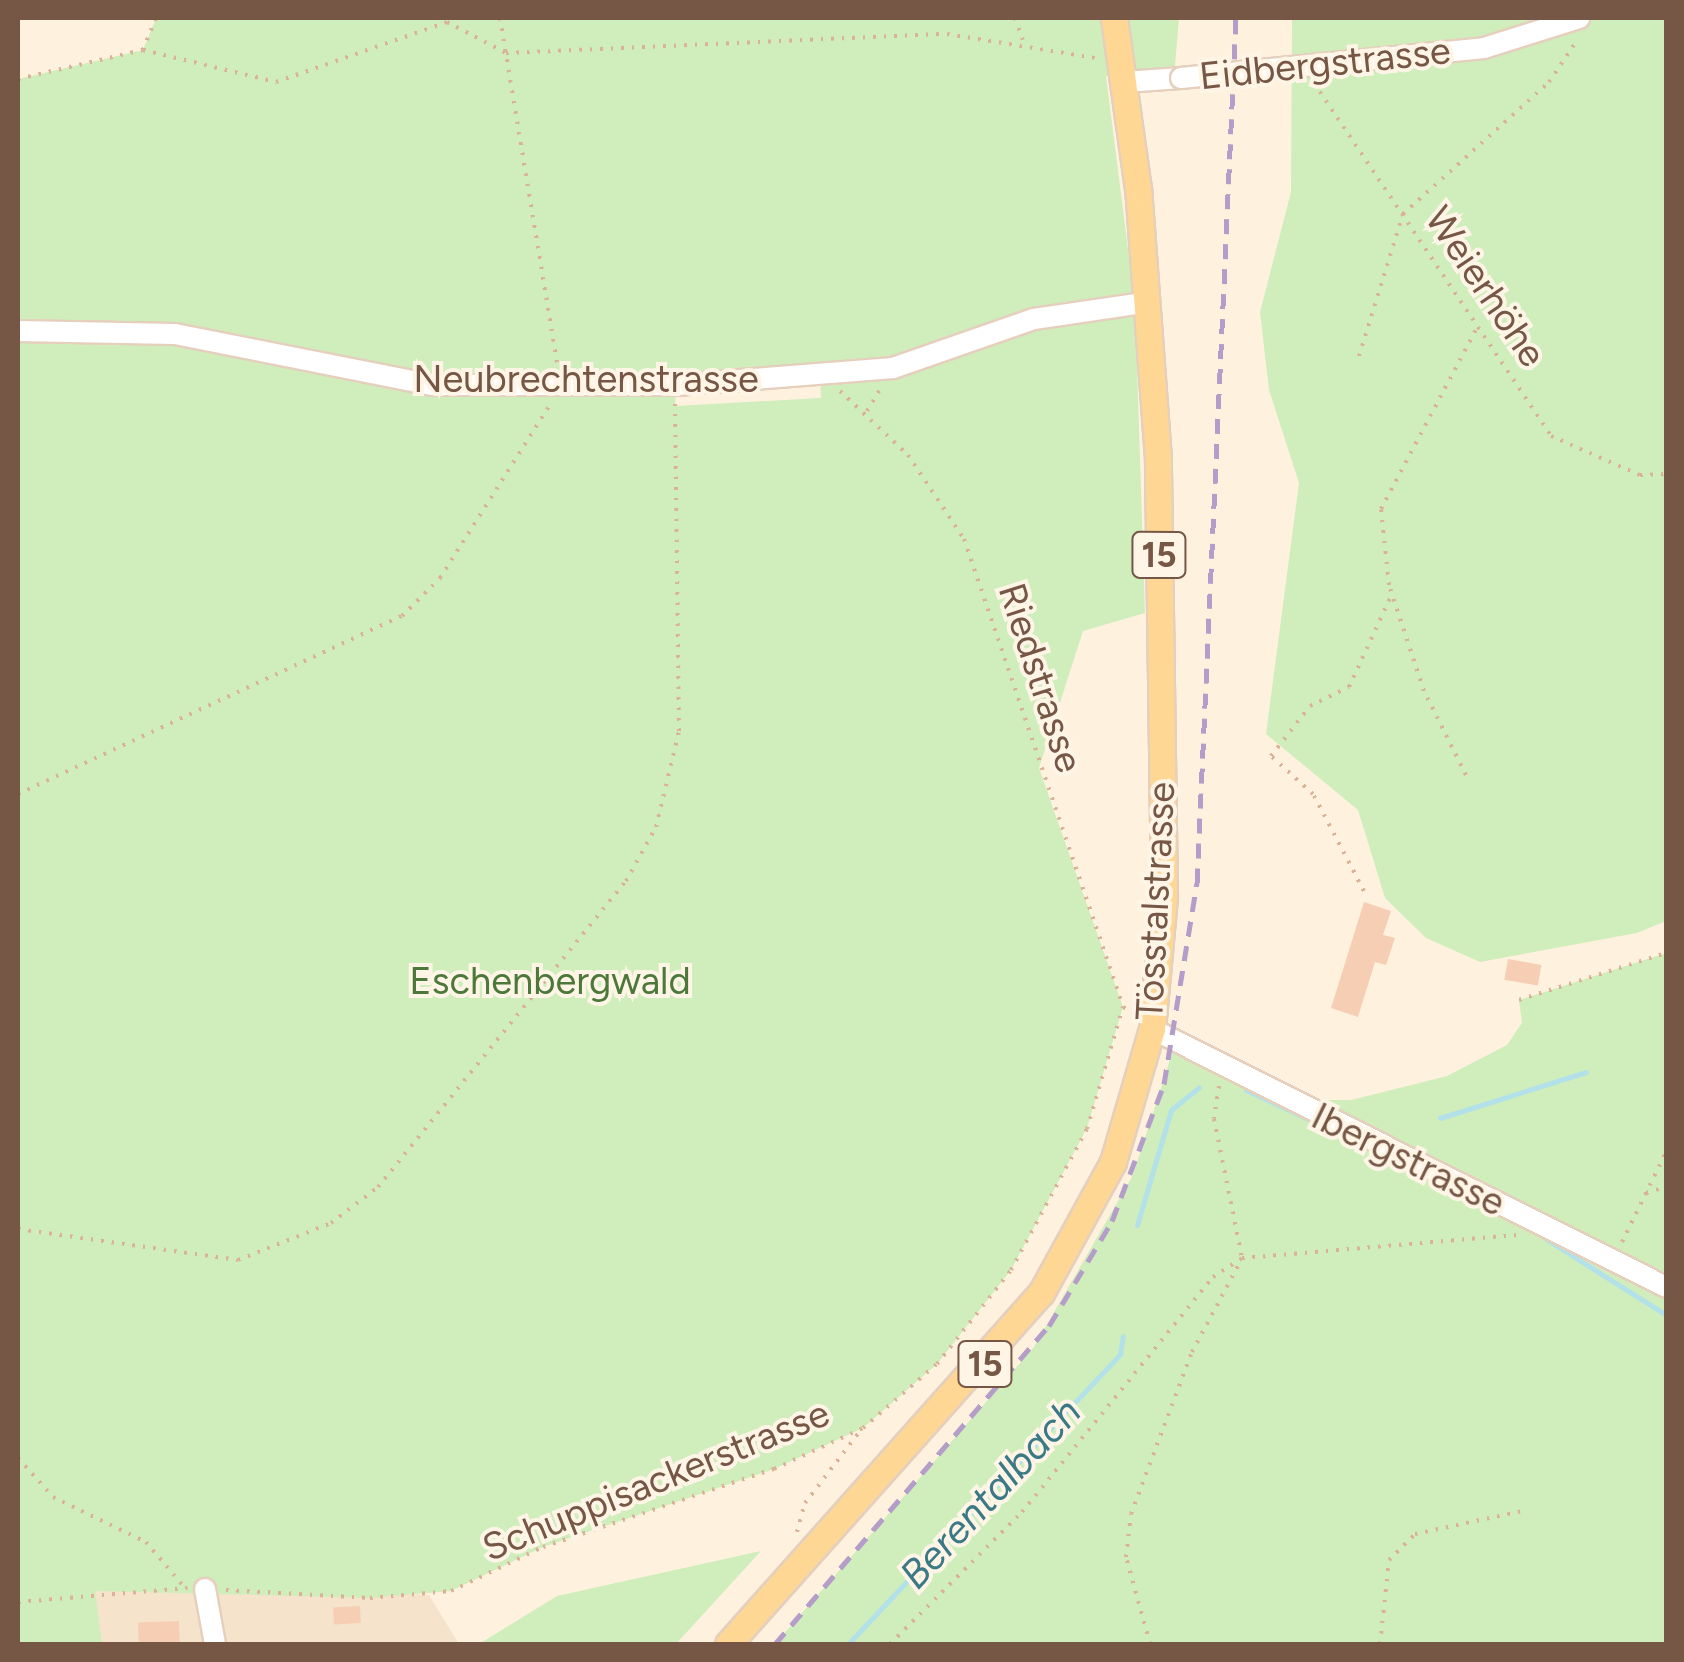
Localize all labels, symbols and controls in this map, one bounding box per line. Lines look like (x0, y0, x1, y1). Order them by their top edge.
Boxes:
street label: Eidbergstrasse (1197, 28, 1453, 100)
street label: Weierhöhe (1415, 198, 1555, 376)
street label: Neubrechtenstrasse (413, 357, 759, 403)
road number: 15 (1129, 525, 1189, 585)
street label: Riedstrasse (988, 578, 1092, 778)
street label: Tösstalstrasse (1127, 781, 1185, 1021)
park label: Eschenbergwald (409, 959, 691, 1005)
street label: Ibergstrasse (1304, 1094, 1512, 1226)
road number: 15 (955, 1334, 1015, 1394)
water label: Berentalbach (890, 1388, 1090, 1598)
street label: Schuppisackerstrasse (476, 1391, 836, 1571)

